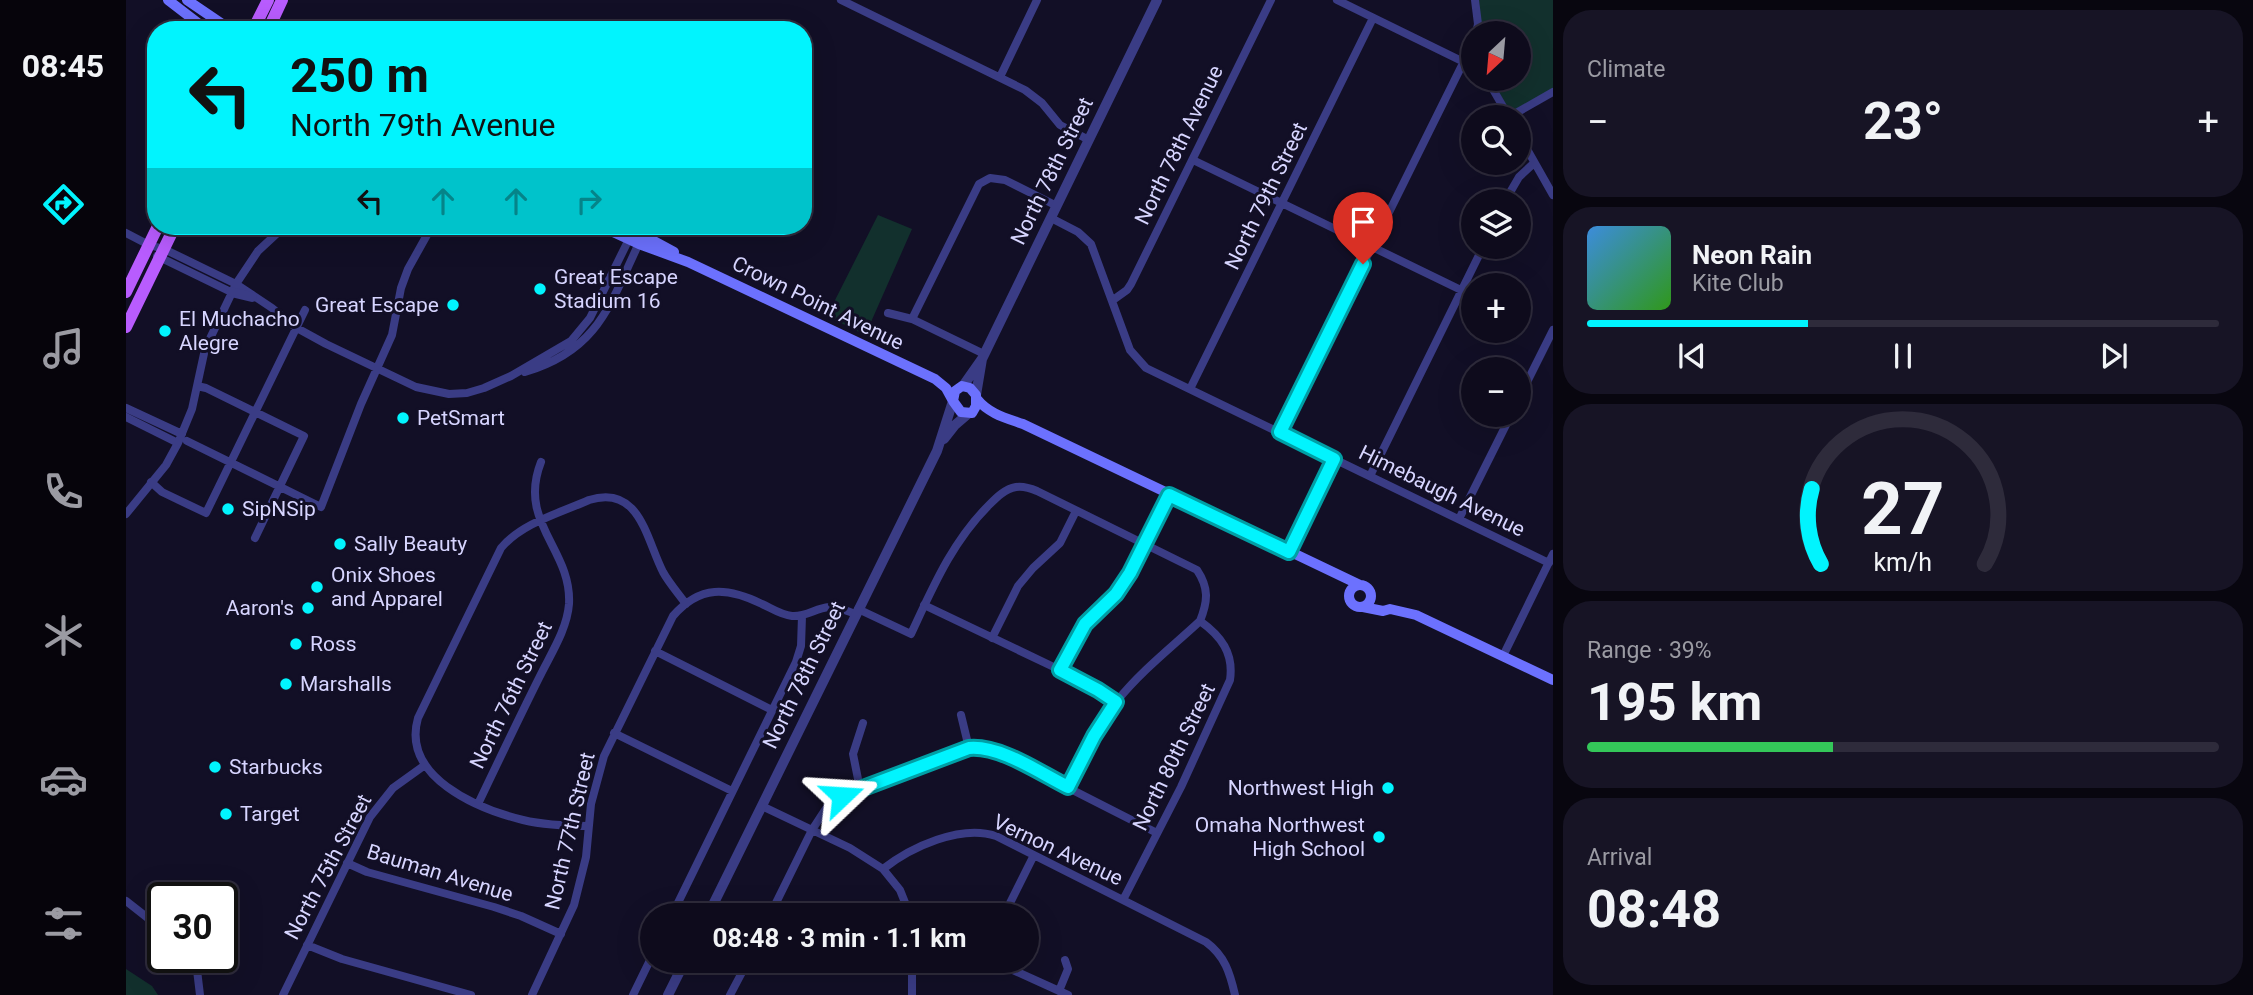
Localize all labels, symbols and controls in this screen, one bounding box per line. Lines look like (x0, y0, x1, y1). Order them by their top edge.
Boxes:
north arrow (1461, 21, 1531, 91)
map controls (1461, 21, 1531, 427)
text: 08:45 (22, 47, 104, 85)
text: 250 m (290, 47, 429, 104)
icon: left (175, 49, 266, 140)
text: Climate (1587, 56, 1666, 83)
street label: North 78th Avenue (1130, 61, 1228, 229)
text: 23° (1863, 91, 1943, 152)
street label: North 78th Street (1006, 93, 1098, 249)
text: − (1587, 100, 1609, 144)
text: + (2197, 100, 2219, 144)
button: search (1461, 105, 1531, 175)
text: North 79th Avenue (290, 106, 555, 144)
street label: North 79th Street (1220, 118, 1312, 274)
icon: directions (39, 180, 88, 229)
icon: left (351, 182, 389, 220)
icon: ahead (424, 182, 462, 220)
icon: ahead (497, 182, 535, 220)
icon: right (570, 182, 608, 220)
button: layers (1461, 189, 1531, 259)
pin (1333, 192, 1393, 264)
icon: arrive (1344, 203, 1382, 241)
text: Neon Rain (1692, 240, 1812, 270)
street label: Crown Point Avenue (728, 251, 908, 355)
place label: Great Escape Stadium 16 (554, 265, 678, 313)
text: Kite Club (1692, 270, 1784, 297)
button: + (1461, 273, 1531, 343)
marker: Great Escape Stadium 16 (532, 281, 548, 297)
place label: Great Escape (315, 293, 439, 317)
marker: Great Escape (445, 297, 461, 313)
place label: El Muchacho Alegre (179, 307, 300, 355)
marker: El Muchacho Alegre (157, 323, 173, 339)
icon: music (39, 324, 88, 373)
icon: previous (1673, 337, 1711, 375)
icon: pause (1884, 337, 1922, 375)
icon: next (2095, 337, 2133, 375)
button: − (1461, 357, 1531, 427)
place label: PetSmart (417, 406, 505, 430)
marker: PetSmart (395, 410, 411, 426)
street label: Himebaugh Avenue (1355, 440, 1529, 542)
text: 27 (1861, 466, 1945, 552)
icon: phone (39, 467, 88, 516)
place label: SipNSip (242, 497, 316, 521)
marker: SipNSip (220, 501, 236, 517)
place label: Sally Beauty (354, 532, 467, 556)
marker: Sally Beauty (332, 536, 348, 552)
text: km/h (1874, 547, 1932, 576)
place label: Onix Shoes and Apparel (331, 563, 443, 611)
marker: Onix Shoes and Apparel (309, 579, 325, 595)
place label: Aaron's (226, 596, 294, 620)
street label: North 78th Street (758, 597, 850, 753)
marker: Aaron's (300, 600, 316, 616)
icon: climate (39, 611, 88, 660)
street label: North 76th Street (465, 617, 557, 773)
place label: Ross (310, 632, 357, 656)
marker: Ross (288, 636, 304, 652)
text: Range · 39% (1587, 637, 1712, 664)
place label: Marshalls (300, 672, 392, 696)
text: 195 km (1587, 672, 1762, 733)
marker: Marshalls (278, 676, 294, 692)
street label: North 80th Street (1128, 679, 1220, 835)
street label: North 77th Street (540, 750, 600, 912)
icon: car (39, 755, 88, 804)
place label: Starbucks (229, 755, 323, 779)
marker: Starbucks (207, 759, 223, 775)
position arrow (805, 759, 879, 833)
place label: Northwest High (1228, 776, 1374, 800)
marker: Northwest High (1380, 780, 1396, 796)
street label: North 75th Street (280, 790, 376, 944)
place label: Target (240, 802, 300, 826)
marker: Target (218, 806, 234, 822)
street label: Vernon Avenue (989, 809, 1127, 891)
place label: Omaha Northwest High School (1195, 813, 1365, 861)
marker: Omaha Northwest High School (1371, 829, 1387, 845)
street label: Bauman Avenue (364, 839, 516, 907)
text: Arrival (1587, 844, 1652, 871)
text: 08:48 (1587, 879, 1721, 940)
speed limit sign: 30 (147, 882, 238, 973)
icon: filters (39, 899, 88, 948)
text: 08:48 · 3 min · 1.1 km (712, 923, 967, 953)

